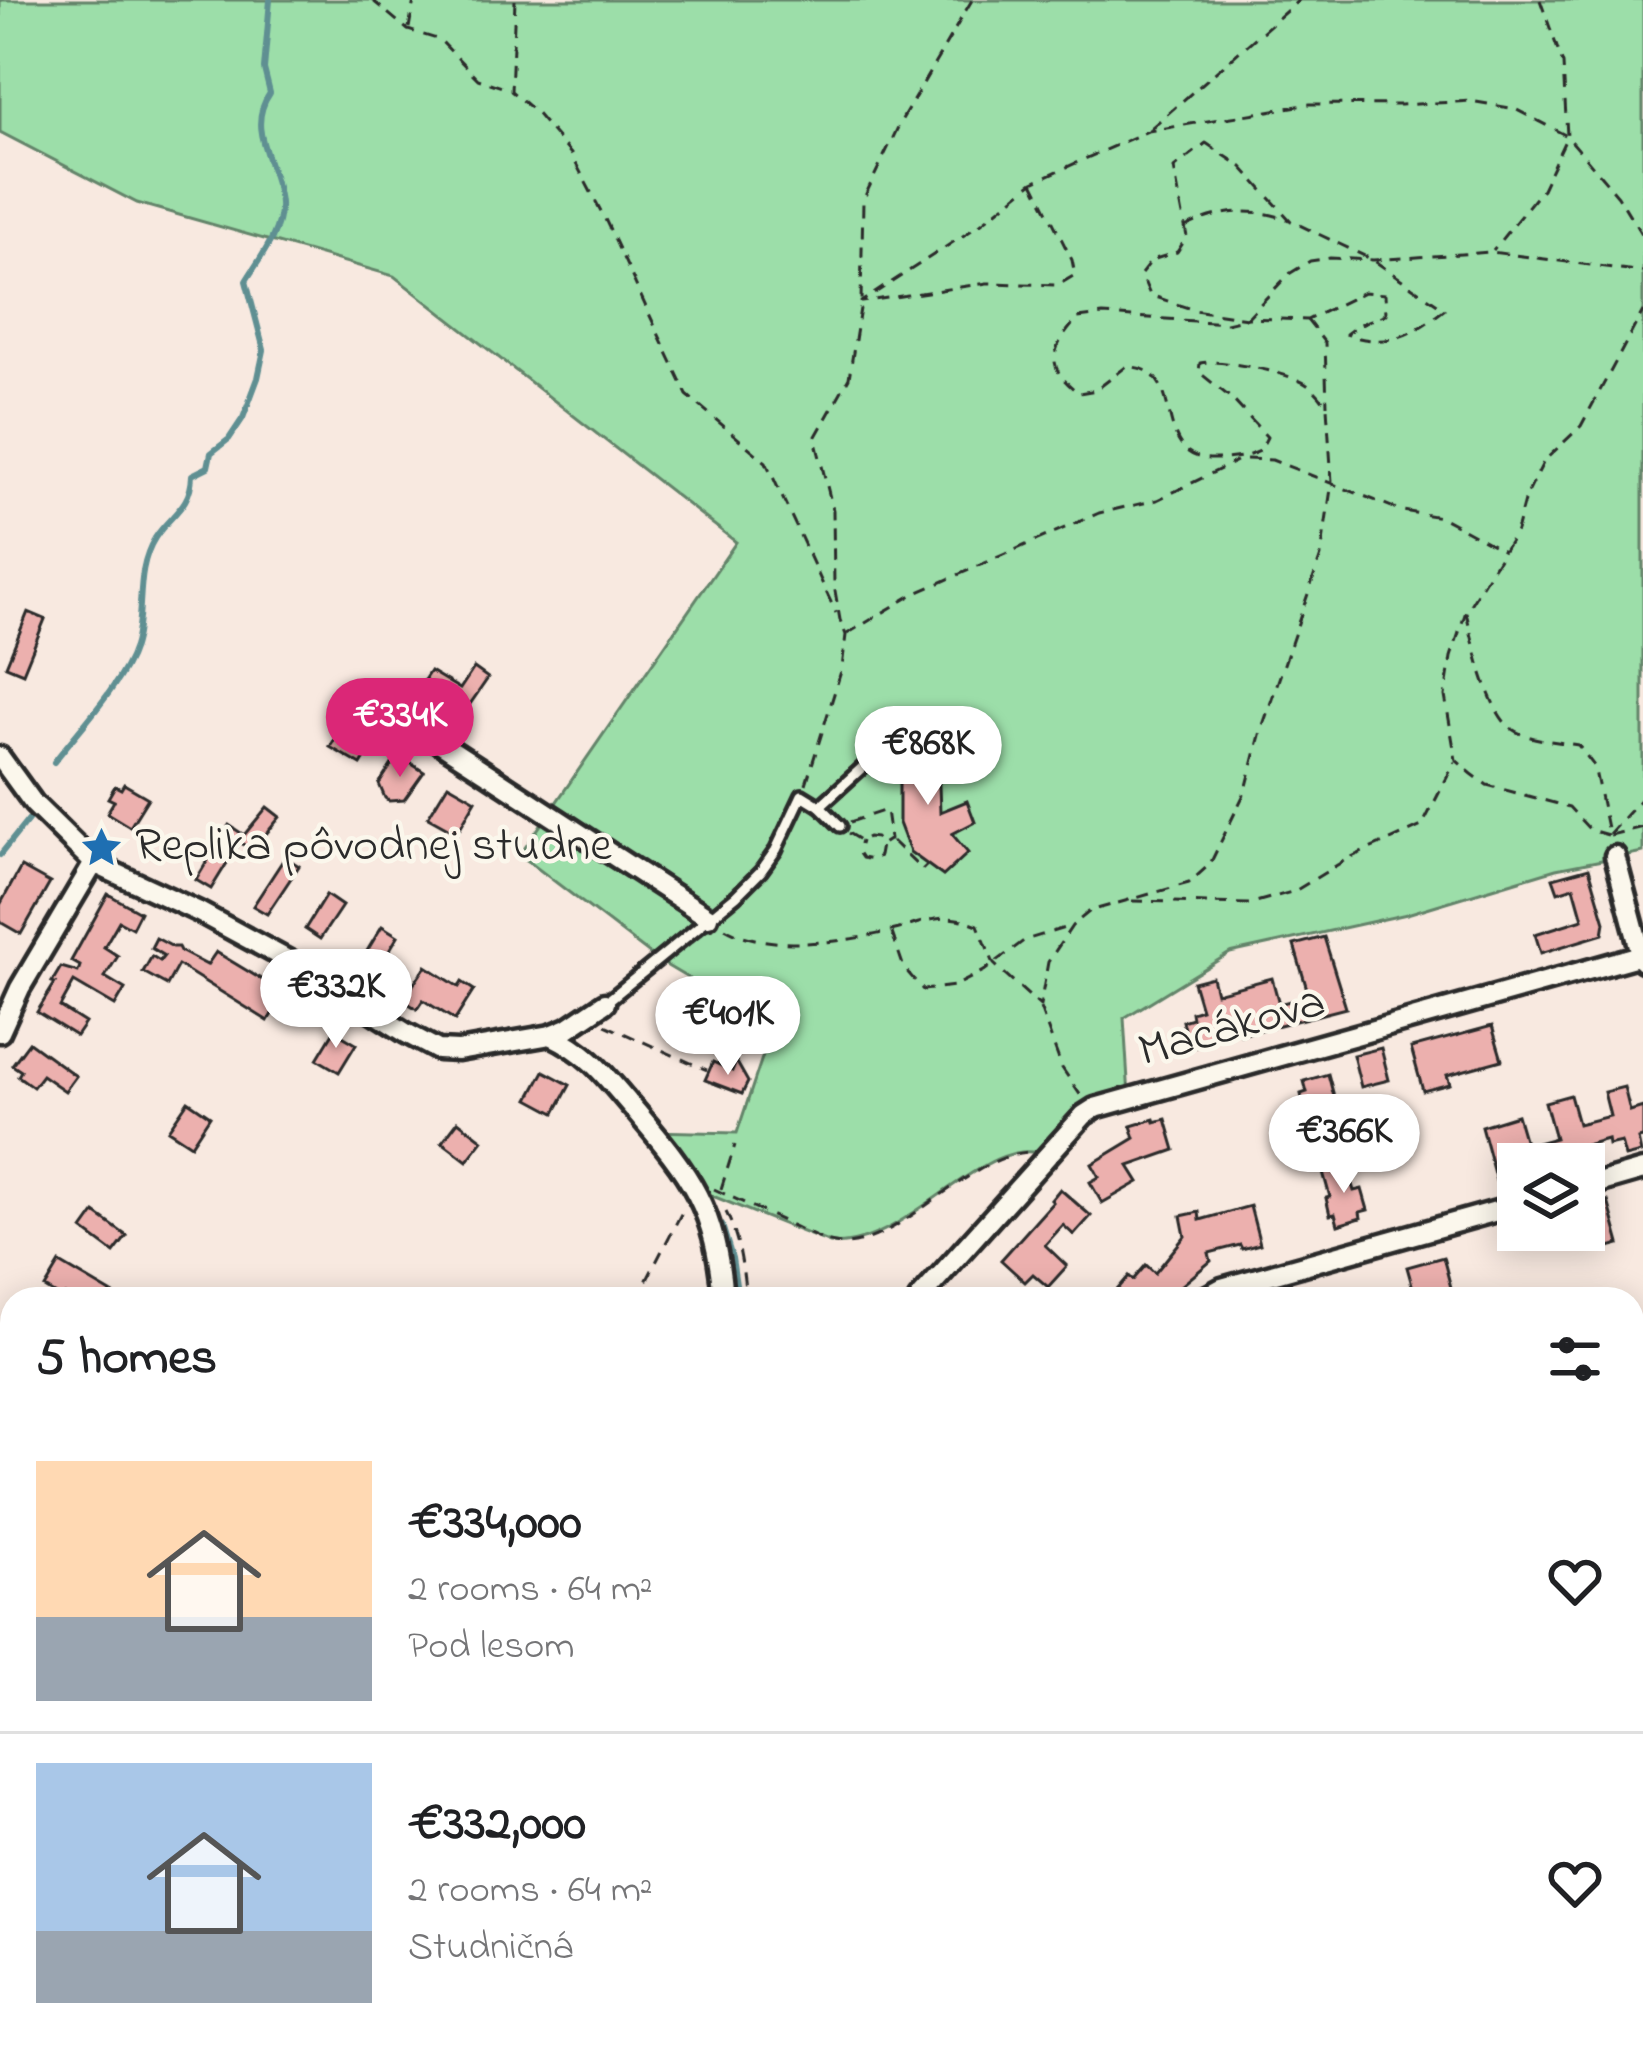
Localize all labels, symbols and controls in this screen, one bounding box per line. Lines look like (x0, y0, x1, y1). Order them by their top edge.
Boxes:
pin: €334K (316, 678, 484, 780)
text: €334K (353, 688, 447, 745)
pin: €868K (844, 706, 1012, 808)
text: €868K (882, 716, 974, 773)
place label: Replika pôvodnej studne (135, 812, 612, 882)
place icon: Replika pôvodnej studne (78, 824, 124, 870)
pin: €332K (252, 949, 420, 1051)
text: €332K (287, 959, 385, 1016)
street label: Macákova (1131, 968, 1333, 1088)
pin: €401K (644, 976, 812, 1078)
text: €401K (682, 986, 774, 1043)
pin: €366K (1260, 1094, 1428, 1196)
text: €366K (1296, 1104, 1392, 1161)
map controls (1497, 1143, 1605, 1251)
button: layers (1497, 1143, 1605, 1251)
text: 5 homes (36, 1322, 217, 1397)
icon: filters (1542, 1326, 1608, 1392)
text: €334,000 (408, 1487, 582, 1562)
icon: home (132, 1509, 276, 1653)
icon: heart (1542, 1548, 1608, 1614)
text: 2 rooms · 64 m² (408, 1562, 653, 1619)
text: Pod lesom (408, 1619, 575, 1676)
text: €332,000 (408, 1788, 586, 1863)
icon: home (132, 1811, 276, 1955)
icon: heart (1542, 1850, 1608, 1916)
text: 2 rooms · 64 m² (408, 1863, 653, 1920)
text: Studničná (408, 1920, 573, 1977)

